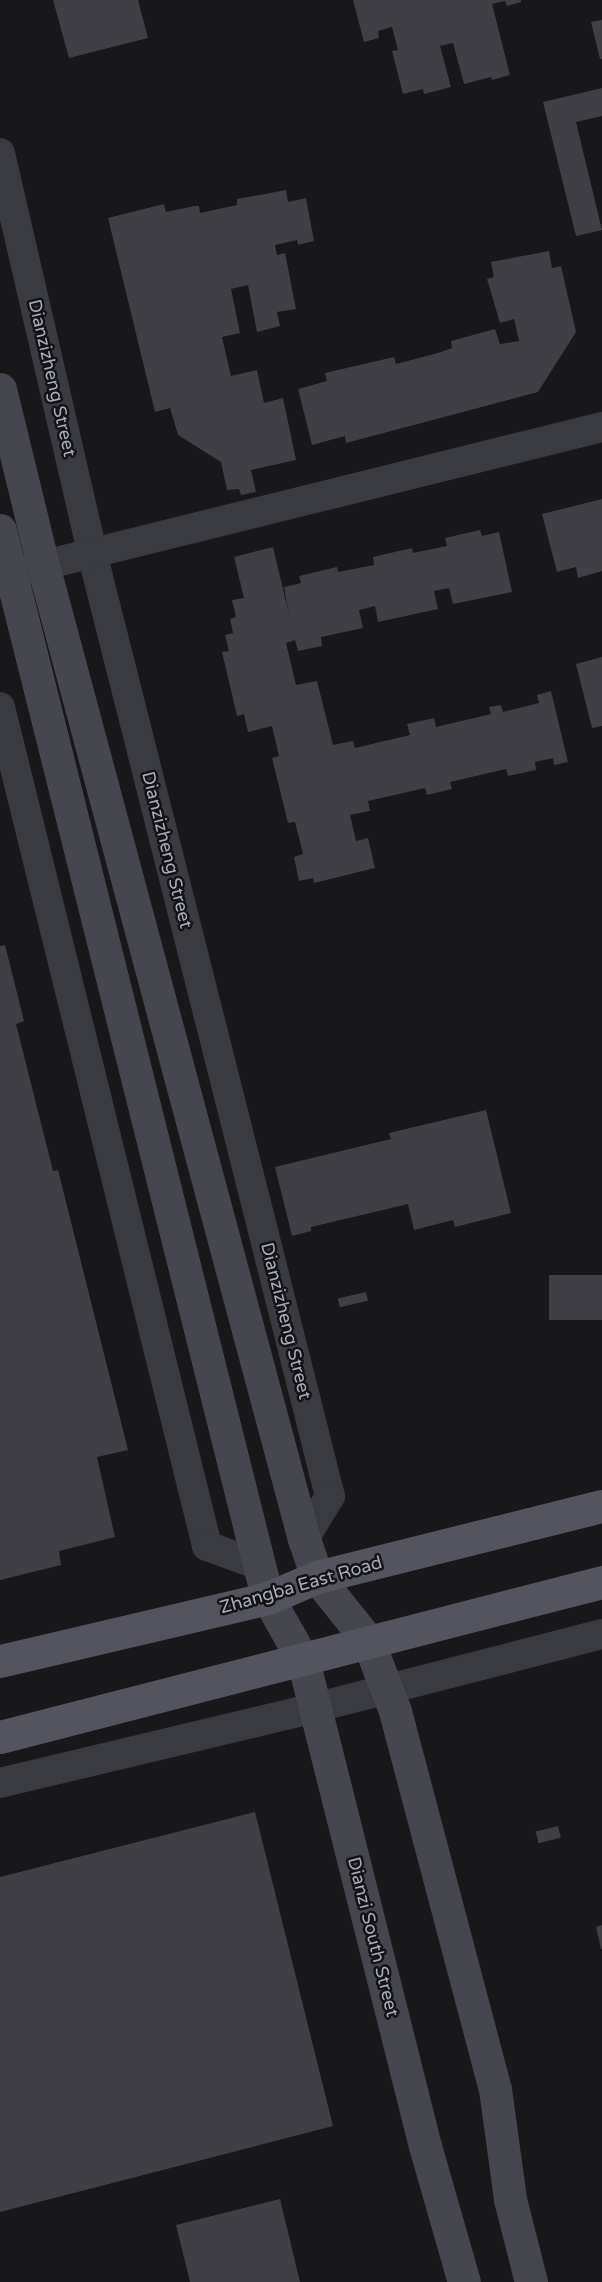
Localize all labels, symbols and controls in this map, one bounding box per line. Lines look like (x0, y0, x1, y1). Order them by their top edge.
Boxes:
street label: Dianzizheng Street (23, 297, 81, 459)
street label: Dianzizheng Street (137, 769, 197, 931)
street label: Dianzizheng Street (256, 1240, 316, 1402)
street label: Zhangba East Road (217, 1551, 385, 1619)
street label: Dianzi South Street (343, 1855, 403, 2019)

